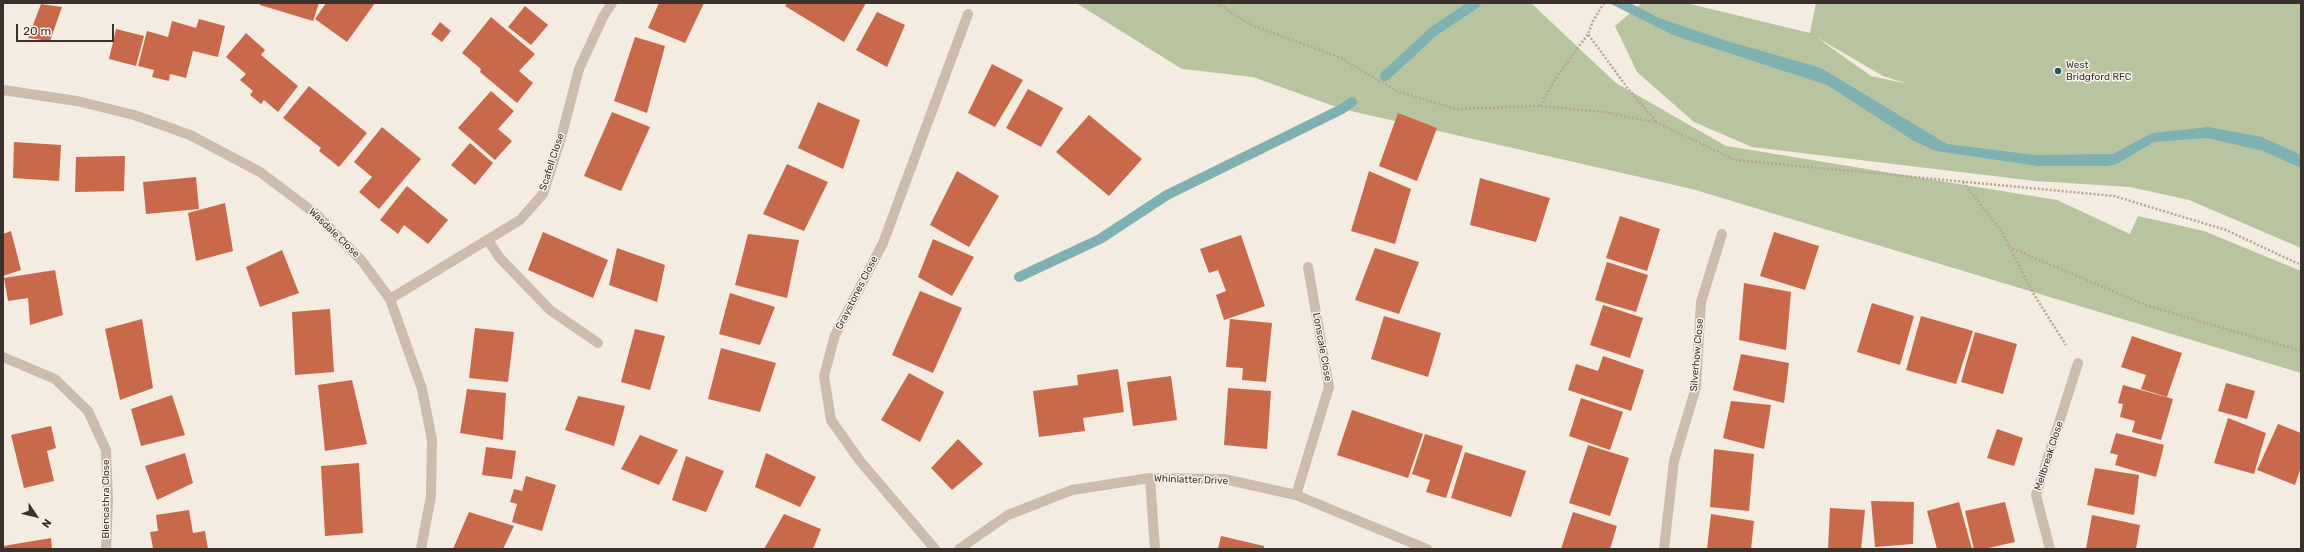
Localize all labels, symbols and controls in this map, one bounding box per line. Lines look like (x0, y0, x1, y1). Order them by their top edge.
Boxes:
scale bar (18, 16, 116, 42)
text: 20 m (23, 24, 51, 38)
place label: West Bridgford RFC (2066, 59, 2131, 82)
marker: West Bridgford RFC (2053, 66, 2063, 76)
street label: Scafell Close (537, 132, 567, 192)
street label: Wasdale Close (306, 206, 362, 260)
street label: Graystones Close (833, 254, 881, 332)
street label: Lonscale Close (1310, 312, 1334, 382)
street label: Silverhow Close (1688, 318, 1706, 392)
street label: Mellbreak Close (2032, 420, 2066, 492)
street label: Blencathra Close (100, 460, 112, 538)
street label: Whinlatter Drive (1154, 473, 1228, 487)
north arrow (16, 496, 56, 536)
text: N (39, 516, 54, 530)

